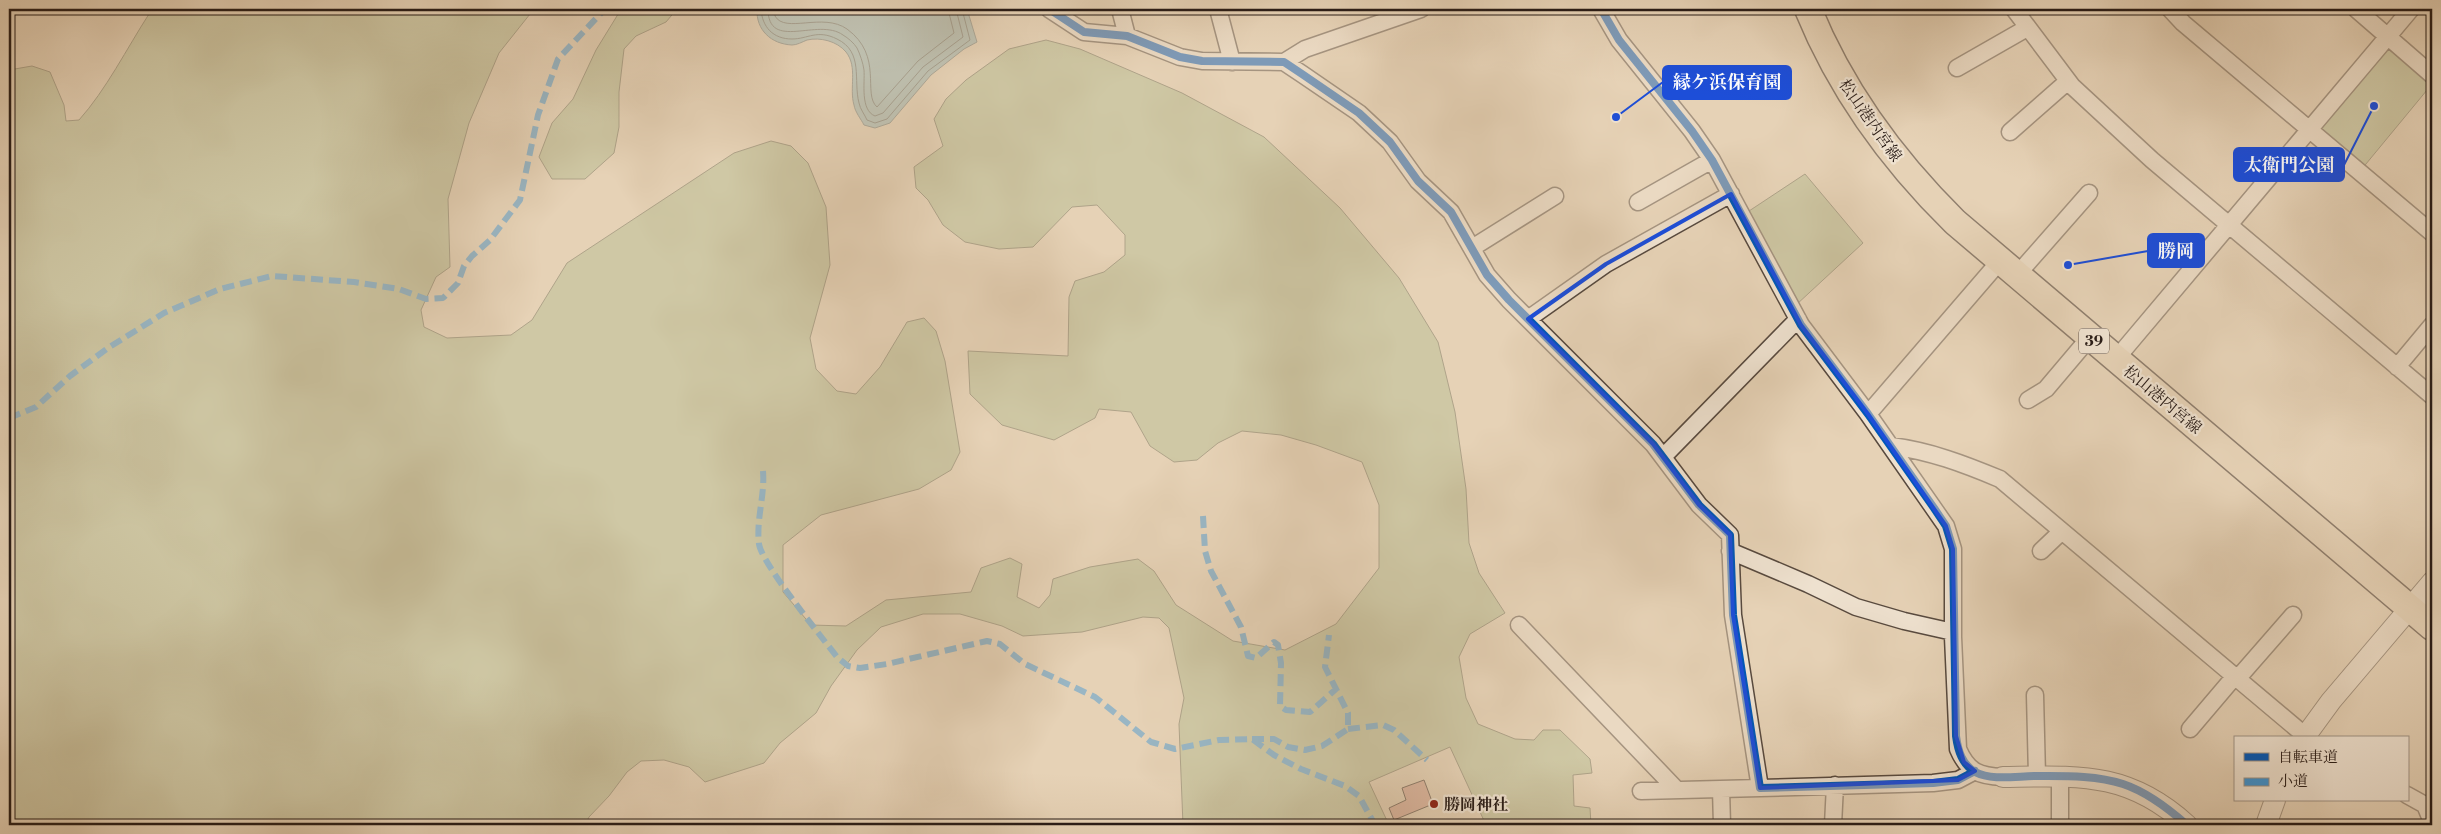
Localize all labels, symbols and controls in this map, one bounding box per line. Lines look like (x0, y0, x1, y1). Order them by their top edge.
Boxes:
callout: 縁ケ浜保育園 (1663, 66, 1791, 99)
text: 縁ケ浜保育園 (1673, 71, 1781, 94)
street label: 松山港内宮線 (1834, 76, 1906, 166)
callout: 太衛門公園 (2234, 148, 2344, 181)
text: 太衛門公園 (2244, 154, 2334, 177)
callout: 勝岡 (2148, 234, 2204, 267)
text: 勝岡 (2158, 240, 2194, 263)
road number: 39 (2079, 328, 2109, 354)
street label: 松山港内宮線 (2119, 361, 2206, 438)
legend (2234, 736, 2408, 802)
text: 自転車道 (2278, 748, 2338, 767)
text: 小道 (2278, 772, 2308, 791)
place label: 勝岡神社 (1444, 795, 1508, 815)
marker: 勝岡神社 (1428, 798, 1440, 810)

